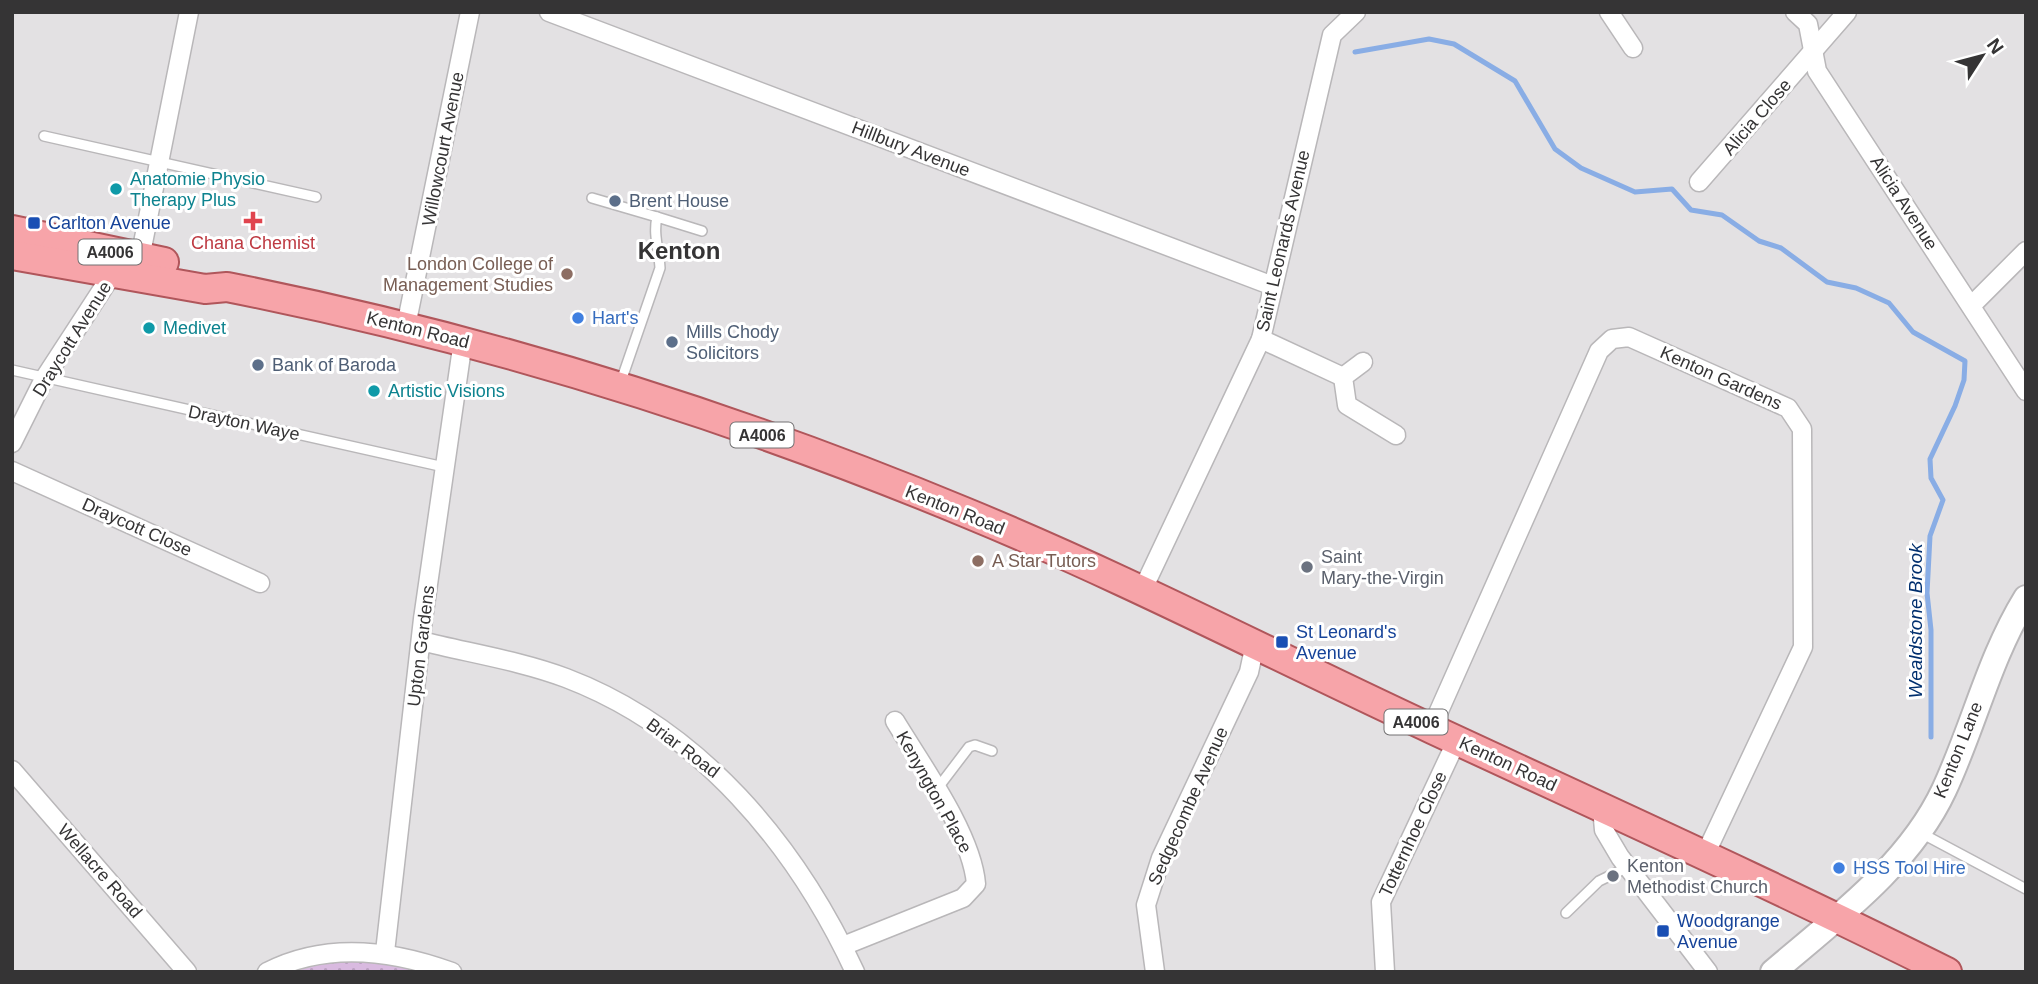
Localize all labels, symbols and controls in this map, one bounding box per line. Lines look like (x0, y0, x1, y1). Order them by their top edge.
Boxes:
north arrow (1947, 21, 2017, 91)
text: N (1983, 35, 2008, 58)
street label: Willowcourt Avenue (418, 70, 468, 228)
street label: Alicia Close (1719, 75, 1795, 159)
street label: Hillbury Avenue (849, 117, 973, 181)
street label: Saint Leonards Avenue (1252, 148, 1314, 334)
street label: Alicia Avenue (1866, 152, 1942, 254)
place label: Anatomie Physio Therapy Plus (130, 169, 265, 210)
marker: Anatomie Physio Therapy Plus (108, 181, 124, 197)
place label: Brent House (629, 191, 729, 211)
marker: Brent House (607, 193, 623, 209)
place label: Carlton Avenue (48, 213, 171, 233)
marker: Chana Chemist (245, 213, 261, 229)
marker: Carlton Avenue (26, 215, 42, 231)
place label: Chana Chemist (191, 233, 315, 253)
district label: Kenton (638, 237, 720, 264)
road number: A4006 (78, 240, 142, 264)
place label: London College of Management Studies (383, 254, 554, 295)
marker: London College of Management Studies (559, 266, 575, 282)
street label: Draycott Avenue (29, 278, 115, 400)
street label: Kenton Road (365, 308, 471, 352)
place label: Hart's (592, 308, 638, 328)
marker: Hart's (570, 310, 586, 326)
place label: Medivet (163, 318, 226, 338)
marker: Medivet (141, 320, 157, 336)
place label: Mills Chody Solicitors (686, 322, 779, 363)
marker: Mills Chody Solicitors (664, 334, 680, 350)
street label: Kenton Gardens (1657, 342, 1785, 414)
place label: Bank of Baroda (272, 355, 397, 375)
marker: Bank of Baroda (250, 357, 266, 373)
place label: Artistic Visions (388, 381, 505, 401)
marker: Artistic Visions (366, 383, 382, 399)
street label: Drayton Waye (186, 401, 302, 445)
road number: A4006 (730, 422, 794, 448)
street label: Kenton Road (903, 481, 1007, 539)
street label: Draycott Close (79, 494, 195, 560)
water label: Wealdstone Brook (1905, 542, 1926, 698)
place label: Saint Mary-the-Virgin (1321, 547, 1444, 588)
place label: A Star Tutors (992, 551, 1096, 571)
marker: A Star Tutors (970, 553, 986, 569)
marker: Saint Mary-the-Virgin (1299, 559, 1315, 575)
street label: Upton Gardens (404, 584, 438, 708)
place label: St Leonard's Avenue (1296, 622, 1397, 663)
marker: St Leonard's Avenue (1274, 634, 1290, 650)
street label: Kenton Lane (1930, 699, 1986, 801)
road number: A4006 (1384, 709, 1448, 734)
street label: Briar Road (643, 714, 723, 782)
street label: Sedgecombe Avenue (1144, 724, 1232, 888)
street label: Kenyngton Place (892, 728, 976, 856)
street label: Kenton Road (1456, 733, 1560, 795)
street label: Totternhoe Close (1375, 768, 1451, 900)
street label: Wellacre Road (54, 820, 146, 922)
place label: Kenton Methodist Church (1627, 856, 1768, 897)
place label: HSS Tool Hire (1853, 858, 1966, 878)
marker: HSS Tool Hire (1831, 860, 1847, 876)
marker: Kenton Methodist Church (1605, 868, 1621, 884)
place label: Woodgrange Avenue (1677, 911, 1780, 952)
marker: Woodgrange Avenue (1655, 923, 1671, 939)

